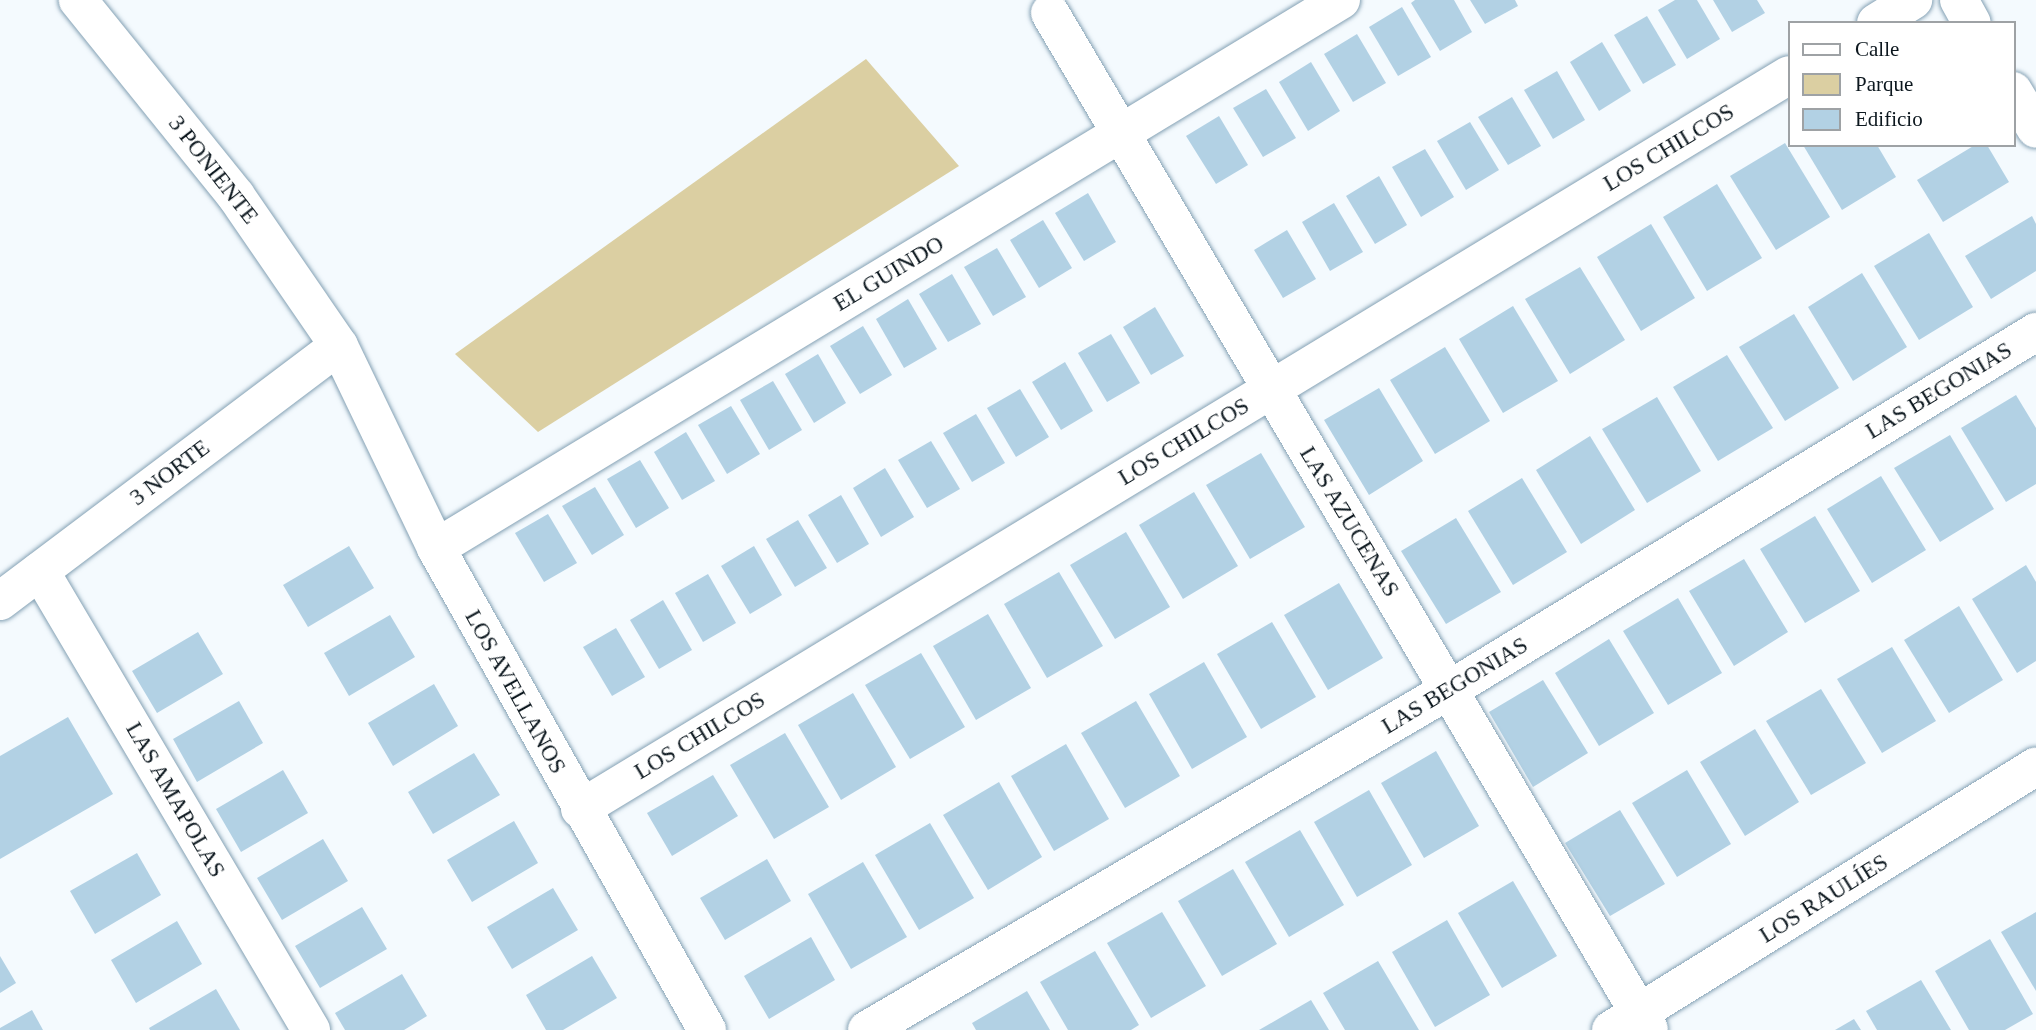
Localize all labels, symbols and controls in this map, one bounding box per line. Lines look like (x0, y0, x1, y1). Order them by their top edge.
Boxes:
legend (1787, 21, 2015, 147)
text: Calle (1855, 37, 1899, 61)
text: Parque (1855, 72, 1913, 96)
street label: LOS CHILCOS (1599, 98, 1739, 198)
text: Edificio (1855, 107, 1923, 131)
street label: 3 PONIENTE (162, 110, 264, 230)
street label: EL GUINDO (829, 230, 949, 318)
street label: LAS BEGONIAS (1861, 337, 2017, 445)
street label: LOS CHILCOS (1114, 392, 1254, 492)
street label: 3 NORTE (125, 434, 215, 512)
street label: LAS AZUCENAS (1293, 441, 1405, 603)
street label: LOS AVELLANOS (458, 605, 572, 779)
street label: LAS BEGONIAS (1377, 632, 1533, 740)
street label: LOS CHILCOS (630, 686, 770, 786)
street label: LAS AMAPOLAS (119, 717, 231, 883)
street label: LOS RAULÍES (1755, 849, 1893, 949)

